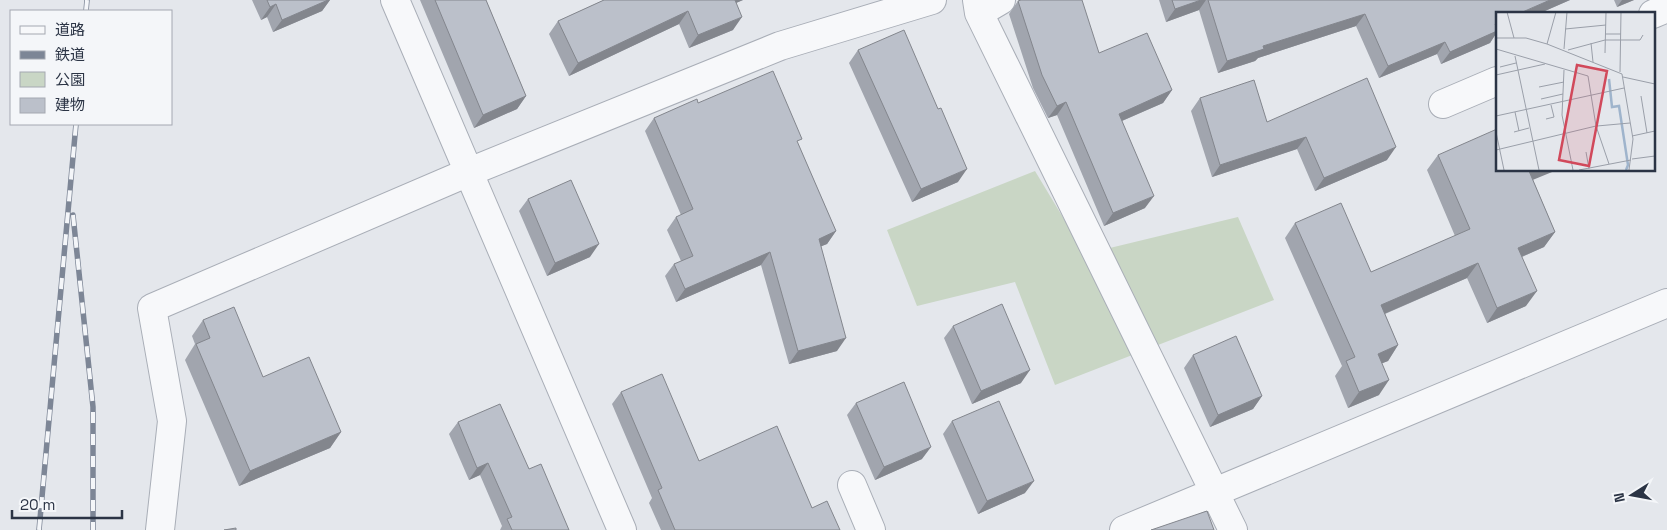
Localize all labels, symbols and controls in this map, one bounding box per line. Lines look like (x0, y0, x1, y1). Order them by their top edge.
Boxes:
legend (10, 10, 172, 125)
inset map (1496, 12, 1654, 171)
text: 道路 (55, 20, 85, 39)
text: 鉄道 (55, 45, 85, 64)
text: 公園 (55, 70, 85, 89)
text: 建物 (55, 95, 85, 114)
north arrow (1607, 470, 1657, 520)
scale bar (12, 488, 122, 520)
text: N (1610, 491, 1629, 504)
text: 20 m (20, 495, 55, 514)

